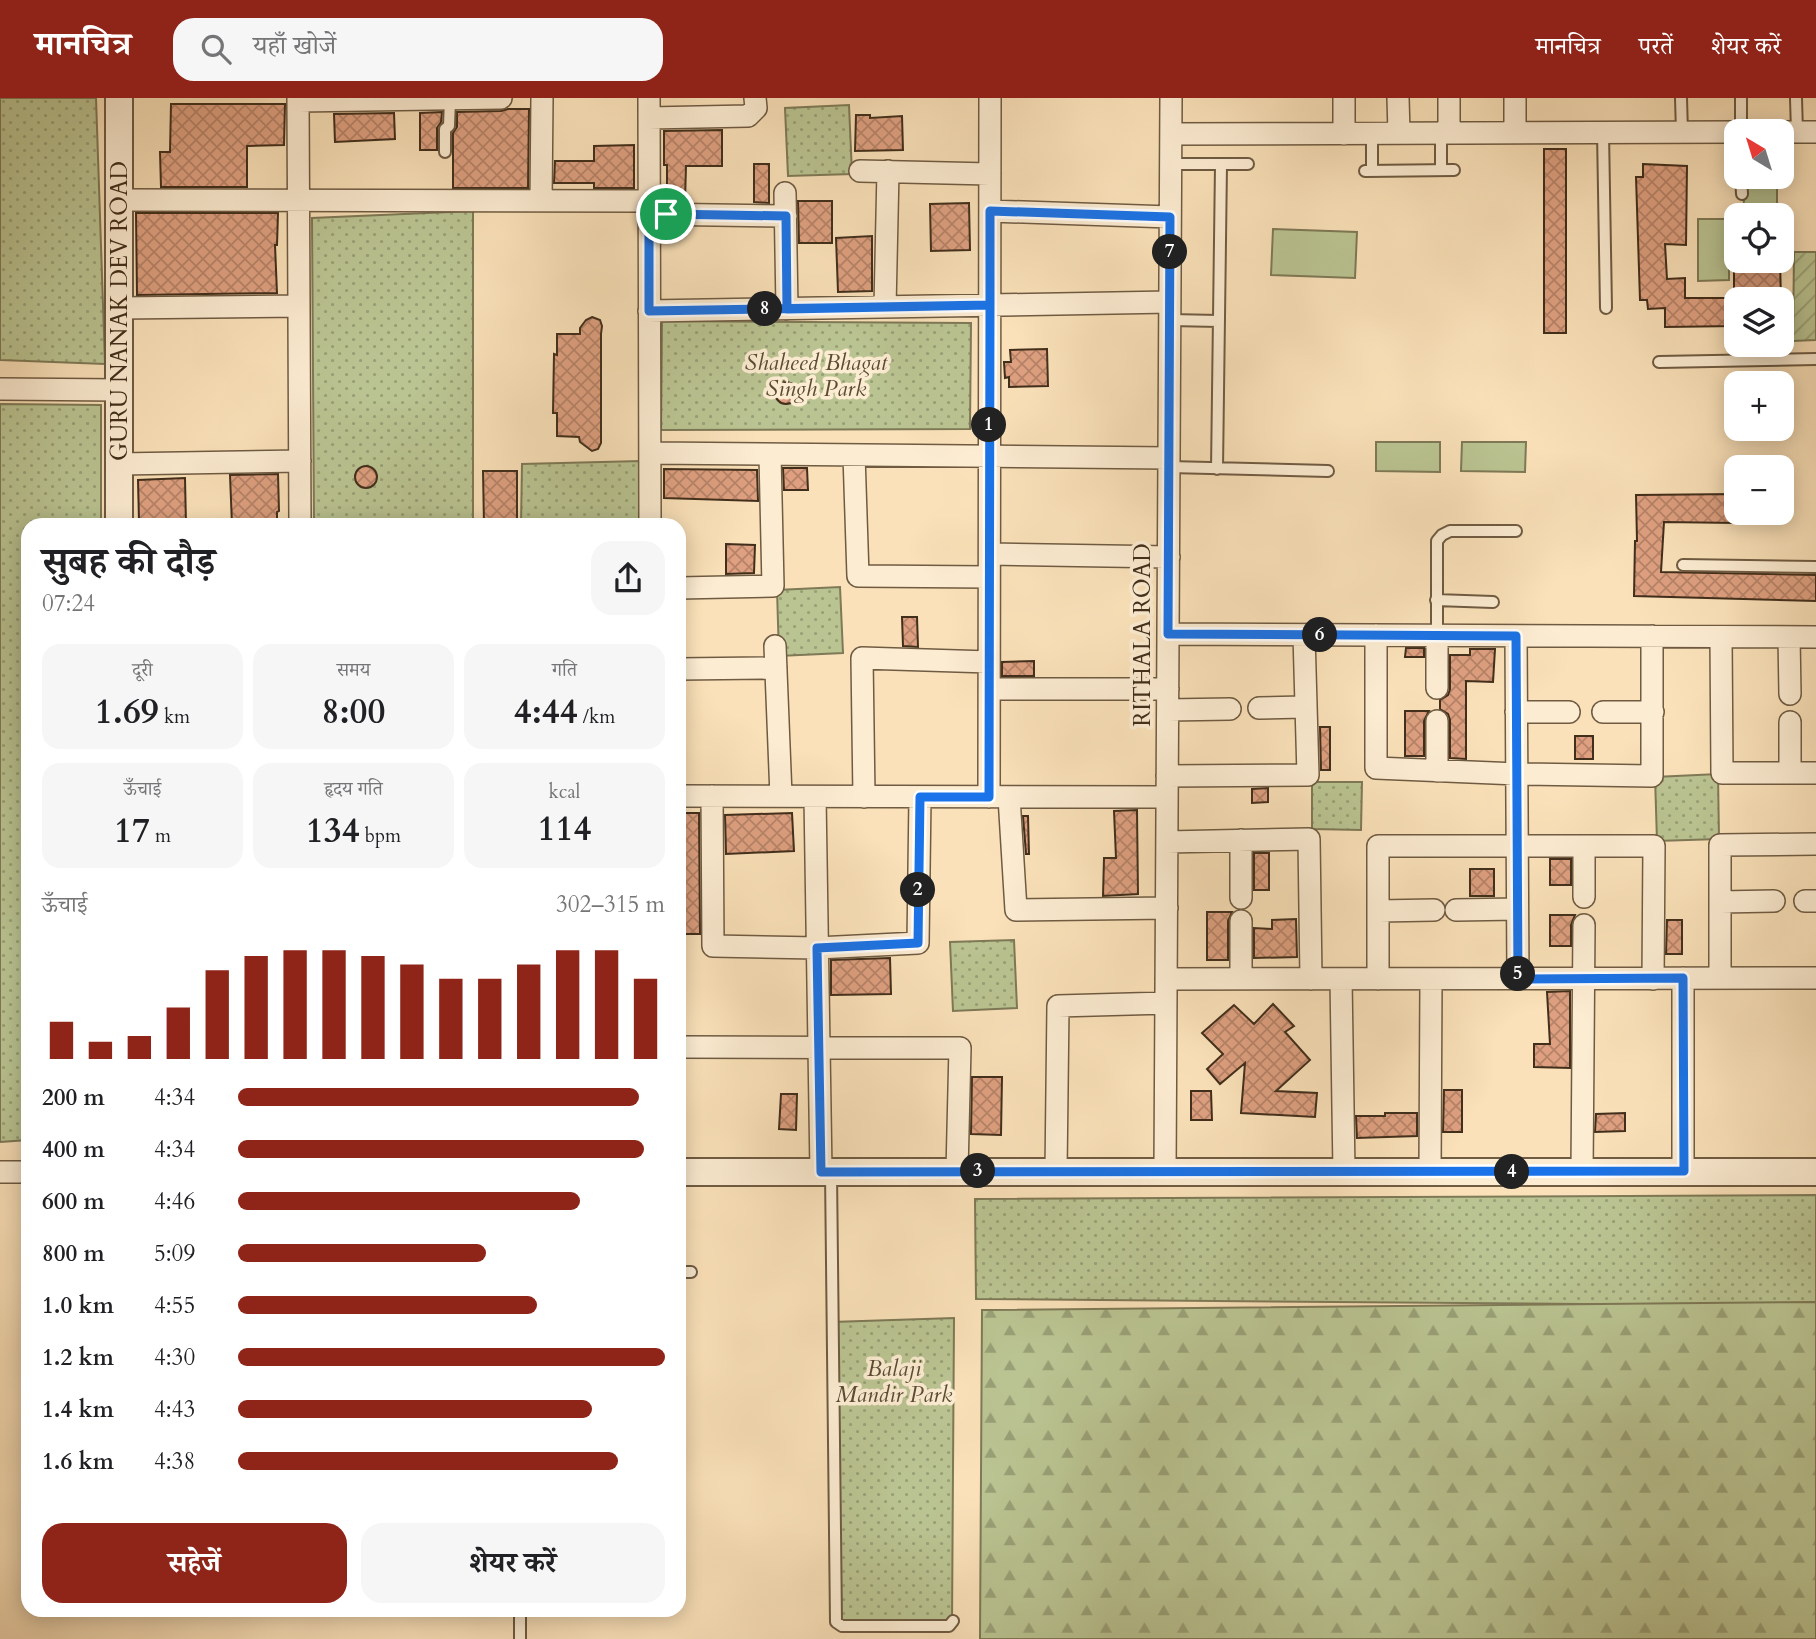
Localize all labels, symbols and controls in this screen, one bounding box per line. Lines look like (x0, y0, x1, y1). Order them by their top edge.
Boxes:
search box (173, 18, 663, 81)
text: मानचित्र (35, 22, 131, 67)
text: यहाँ खोजें (253, 28, 336, 63)
icon: search (197, 30, 235, 68)
text: मानचित्र (1536, 30, 1601, 63)
text: परतें (1639, 30, 1673, 63)
text: शेयर करें (1711, 30, 1781, 63)
north arrow (1724, 119, 1794, 189)
map controls (1724, 119, 1794, 525)
street label: GURU NANAK DEV ROAD (104, 161, 135, 461)
pin (636, 184, 696, 244)
icon: arrive (647, 195, 685, 233)
button: locate (1724, 203, 1794, 273)
pin: 7 (1152, 234, 1188, 270)
text: 7 (1165, 238, 1174, 264)
button: layers (1724, 287, 1794, 357)
pin: 8 (748, 292, 782, 326)
text: 8 (760, 295, 769, 321)
park label: Shaheed Bhagat Singh Park (745, 347, 889, 404)
button: + (1724, 371, 1794, 441)
pin: 1 (972, 408, 1006, 442)
text: 1 (984, 411, 993, 437)
button: − (1724, 455, 1794, 525)
text: सुबह की दौड़ (42, 536, 215, 588)
button: share (591, 541, 665, 615)
street label: RITHALA ROAD (1127, 543, 1158, 727)
text: 07:24 (42, 588, 95, 619)
pin: 6 (1302, 618, 1338, 652)
text: 6 (1315, 621, 1324, 647)
text: दूरी (132, 657, 153, 683)
text: समय (337, 657, 370, 683)
text: गति (552, 657, 577, 683)
text: 1.69 (95, 688, 159, 736)
text: 8:00 (322, 688, 385, 736)
text: 4:44 (514, 688, 578, 736)
text: km (159, 704, 190, 730)
text: /km (578, 704, 615, 730)
text: ऊँचाई (124, 776, 161, 802)
text: हृदय गति (324, 776, 383, 802)
text: kcal (549, 779, 580, 805)
text: 114 (538, 805, 591, 853)
text: 17 (114, 807, 150, 855)
text: 134 (306, 807, 360, 855)
text: m (150, 823, 171, 849)
text: bpm (360, 823, 401, 849)
pin: 2 (900, 872, 936, 908)
text: 2 (913, 876, 922, 902)
text: ऊँचाई (42, 889, 87, 920)
text: 302–315 m (556, 889, 665, 920)
pin: 5 (1500, 956, 1536, 992)
text: 5 (1513, 960, 1522, 986)
text: 200 m (42, 1082, 105, 1113)
text: 4:34 (154, 1082, 195, 1113)
text: 400 m (42, 1134, 105, 1165)
text: 4:34 (154, 1134, 195, 1165)
pin: 3 (960, 1154, 996, 1188)
pin: 4 (1494, 1154, 1530, 1190)
text: 3 (973, 1157, 982, 1183)
text: 4 (1507, 1158, 1516, 1184)
text: 600 m (42, 1186, 105, 1217)
text: 4:46 (154, 1186, 195, 1217)
text: 800 m (42, 1238, 105, 1269)
text: 5:09 (154, 1238, 195, 1269)
text: 1.0 km (42, 1290, 114, 1321)
text: 4:55 (154, 1290, 195, 1321)
text: 1.2 km (42, 1342, 114, 1373)
text: 4:30 (154, 1342, 195, 1373)
park label: Balaji Mandir Park (836, 1353, 953, 1410)
text: 1.4 km (42, 1394, 114, 1425)
text: 4:43 (154, 1394, 195, 1425)
text: 1.6 km (42, 1446, 114, 1477)
text: 4:38 (154, 1446, 195, 1477)
button: सहेजें (42, 1523, 347, 1603)
button: शेयर करें (361, 1523, 665, 1603)

